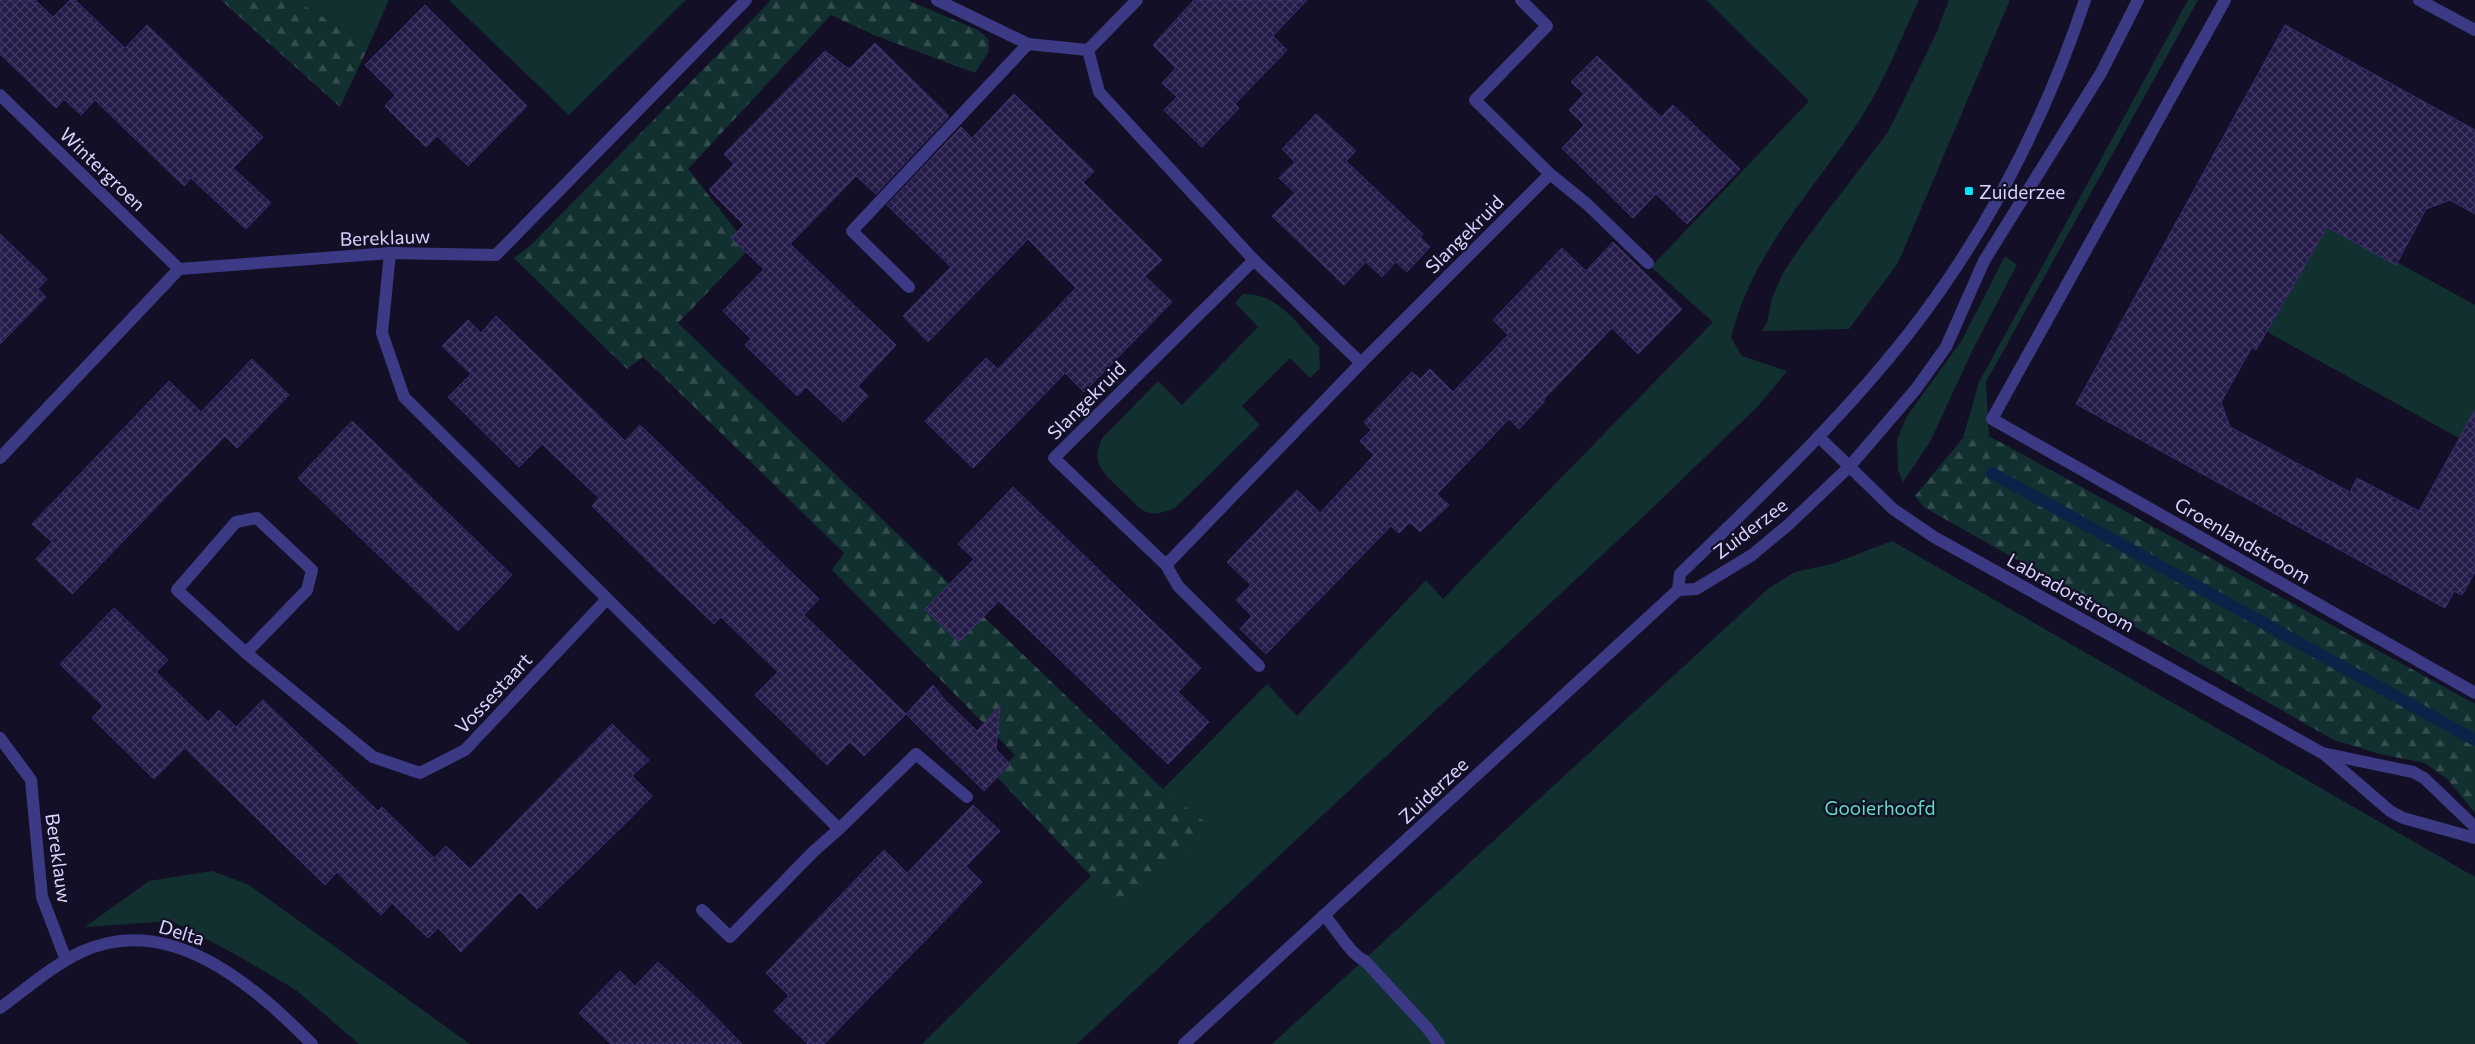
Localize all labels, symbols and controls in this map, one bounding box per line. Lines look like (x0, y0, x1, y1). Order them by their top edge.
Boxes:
street label: Wintergroen (55, 122, 151, 216)
place label: Zuiderzee (1979, 180, 2065, 203)
marker: Zuiderzee (1963, 185, 1975, 197)
street label: Slangekruid (1420, 190, 1508, 278)
street label: Bereklauw (339, 224, 431, 250)
street label: Slangekruid (1042, 356, 1130, 444)
street label: Groenlandstroom (2171, 492, 2315, 588)
street label: Zuiderzee (1709, 493, 1791, 563)
street label: Labradorstroom (2003, 548, 2139, 636)
street label: Vossestaart (450, 648, 536, 738)
street label: Zuiderzee (1394, 752, 1472, 828)
park label: Gooierhoofd (1825, 796, 1935, 819)
street label: Bereklauw (41, 812, 77, 904)
street label: Delta (156, 914, 208, 950)

